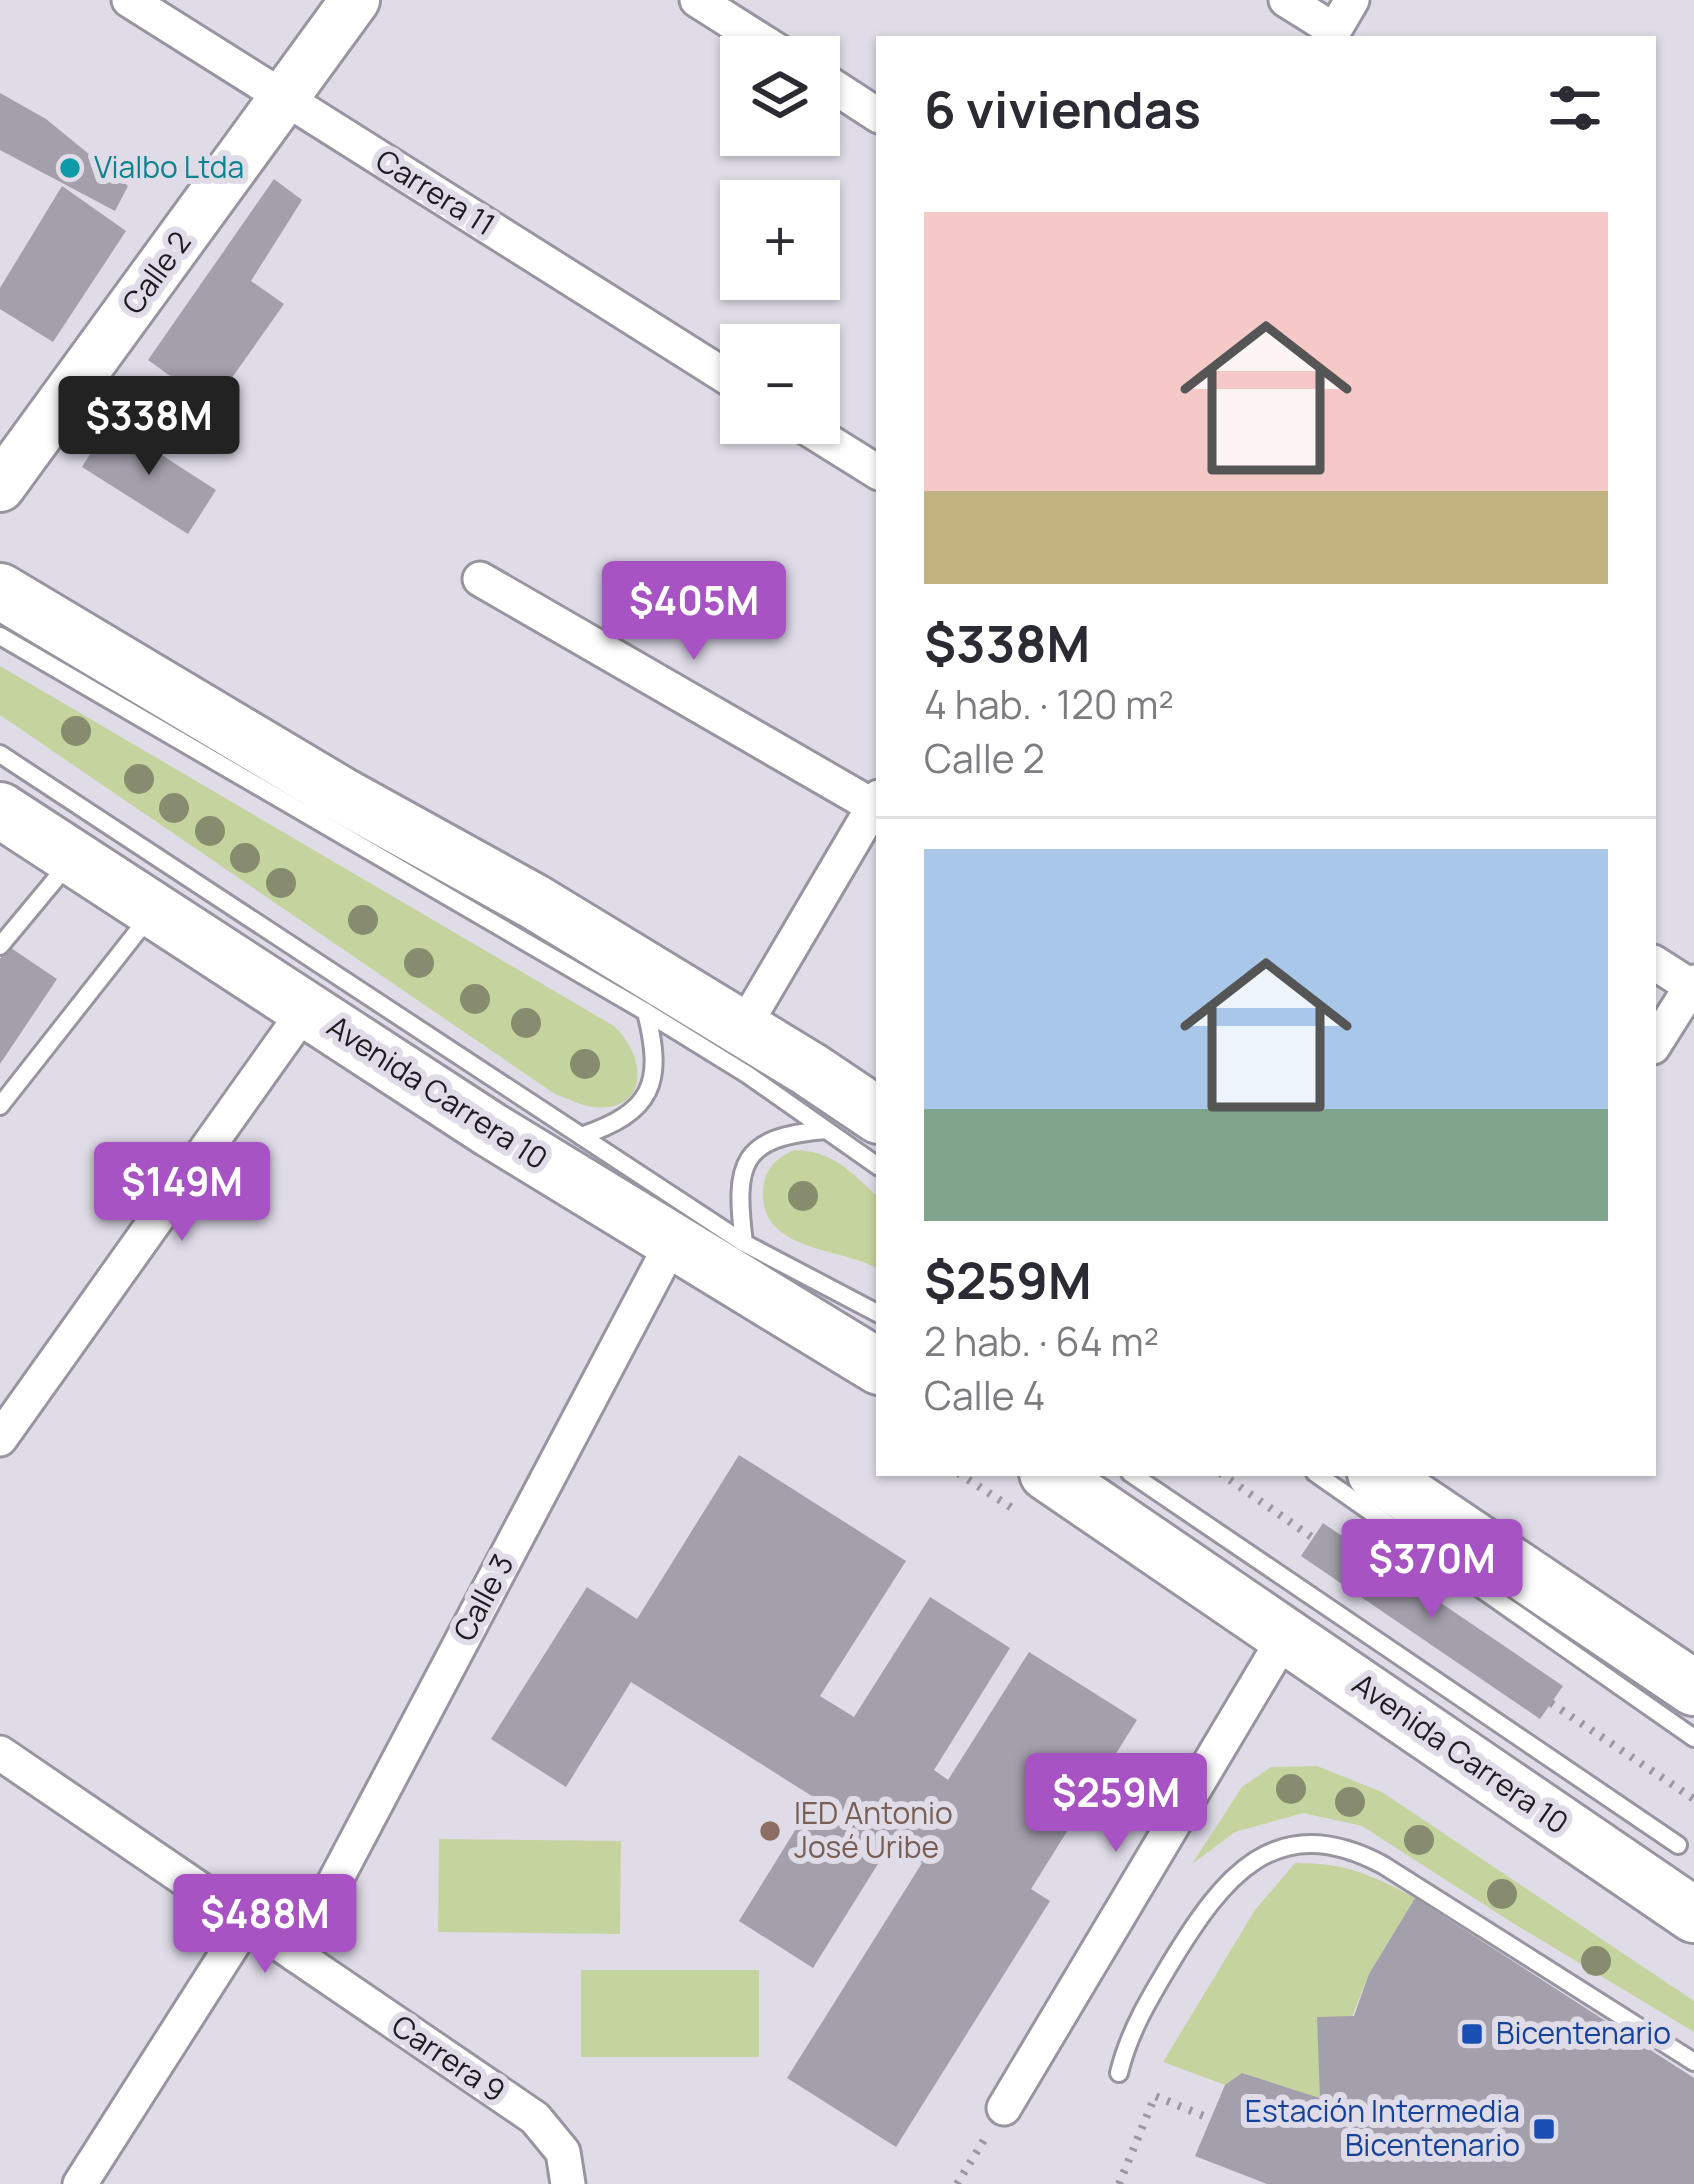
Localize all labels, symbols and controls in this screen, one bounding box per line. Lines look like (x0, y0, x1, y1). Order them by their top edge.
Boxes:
map controls (720, 36, 840, 444)
button: layers (720, 36, 840, 156)
text: 6 viviendas (924, 74, 1201, 143)
icon: filters (1542, 75, 1608, 141)
street label: Carrera 11 (368, 139, 503, 244)
place label: Vialbo Ltda (94, 146, 244, 187)
marker: Vialbo Ltda (57, 155, 83, 181)
button: + (720, 180, 840, 300)
street label: Calle 2 (112, 223, 200, 322)
icon: home (1158, 290, 1374, 506)
button: − (720, 324, 840, 444)
pin: $338M (65, 376, 233, 478)
text: $338M (85, 388, 213, 442)
pin: $405M (610, 561, 778, 663)
text: $405M (629, 573, 759, 627)
text: $338M (924, 608, 1090, 677)
text: 4 hab. · 120 m² (924, 677, 1174, 731)
text: Calle 2 (924, 731, 1045, 785)
icon: home (1158, 927, 1374, 1143)
street label: Avenida Carrera 10 (320, 1005, 556, 1178)
pin: $149M (98, 1142, 266, 1244)
text: $149M (121, 1154, 243, 1208)
text: $259M (924, 1245, 1092, 1314)
text: 2 hab. · 64 m² (924, 1314, 1159, 1368)
text: Calle 4 (924, 1368, 1045, 1422)
pin: $370M (1348, 1519, 1516, 1621)
text: $370M (1369, 1531, 1495, 1585)
street label: Calle 3 (443, 1547, 522, 1648)
street label: Avenida Carrera 10 (1345, 1663, 1577, 1843)
pin: $259M (1032, 1753, 1200, 1855)
text: $259M (1052, 1765, 1180, 1819)
place label: IED Antonio José Uribe (794, 1792, 953, 1867)
marker: IED Antonio José Uribe (757, 1818, 783, 1844)
pin: $488M (181, 1874, 349, 1976)
text: $488M (200, 1886, 330, 1940)
street label: Carrera 9 (384, 2005, 514, 2111)
place label: Bicentenario (1496, 2012, 1671, 2053)
marker: Bicentenario (1459, 2021, 1485, 2047)
place label: Estación Intermedia Bicentenario (1245, 2090, 1520, 2165)
marker: Estación Intermedia Bicentenario (1531, 2116, 1557, 2142)

